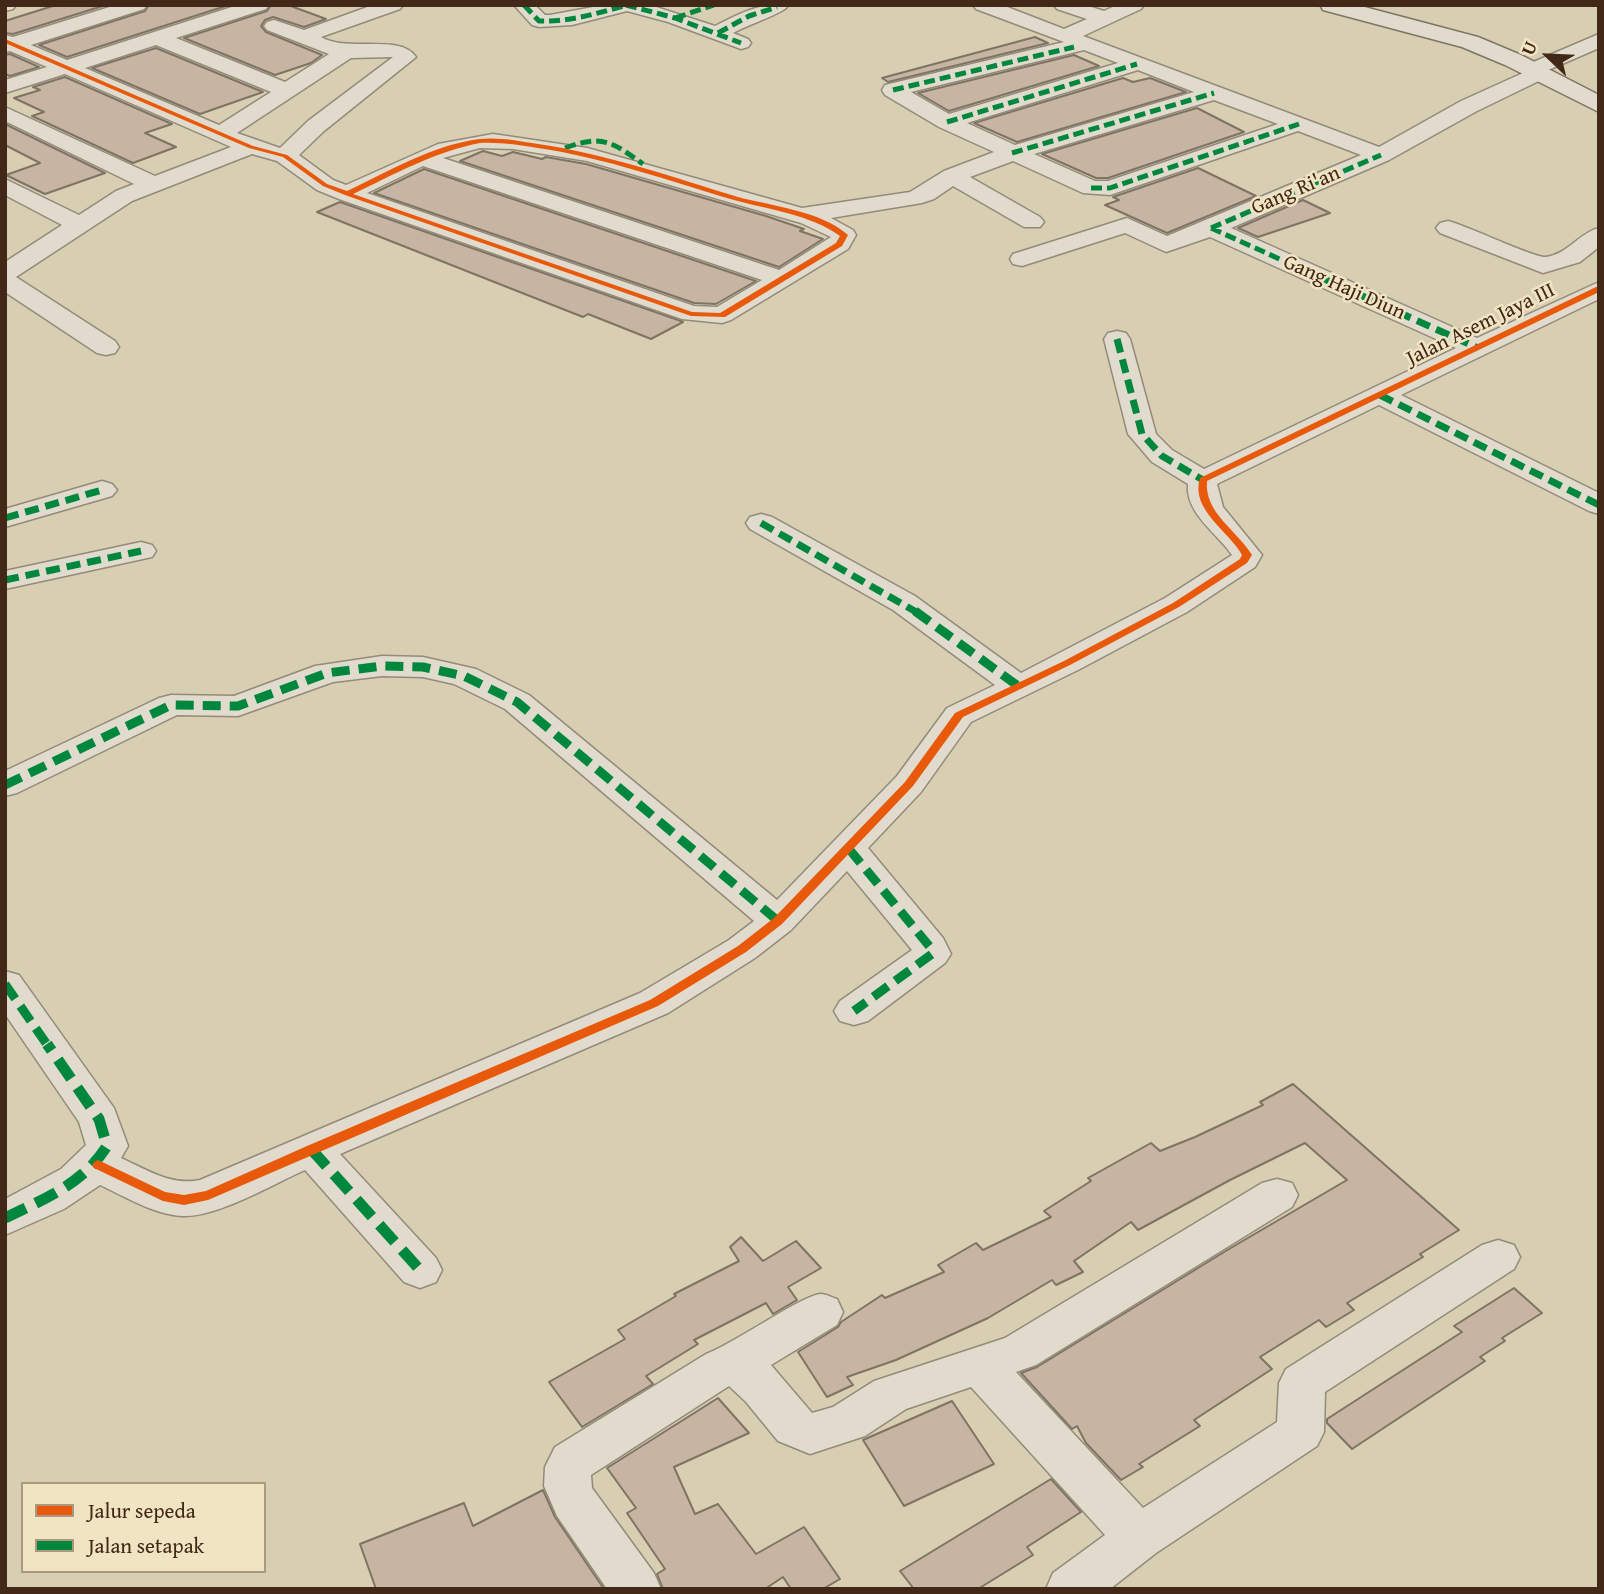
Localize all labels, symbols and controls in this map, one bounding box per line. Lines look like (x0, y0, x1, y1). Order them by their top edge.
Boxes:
north arrow (1513, 21, 1583, 91)
text: U (1513, 36, 1544, 59)
street label: Gang Ri'an (1248, 161, 1344, 221)
street label: Gang Haji Diun (1279, 250, 1409, 326)
street label: Jalan Asem Jaya III (1403, 278, 1559, 372)
legend (21, 1482, 266, 1573)
text: Jalur sepeda (88, 1495, 196, 1526)
text: Jalan setapak (88, 1530, 204, 1561)

